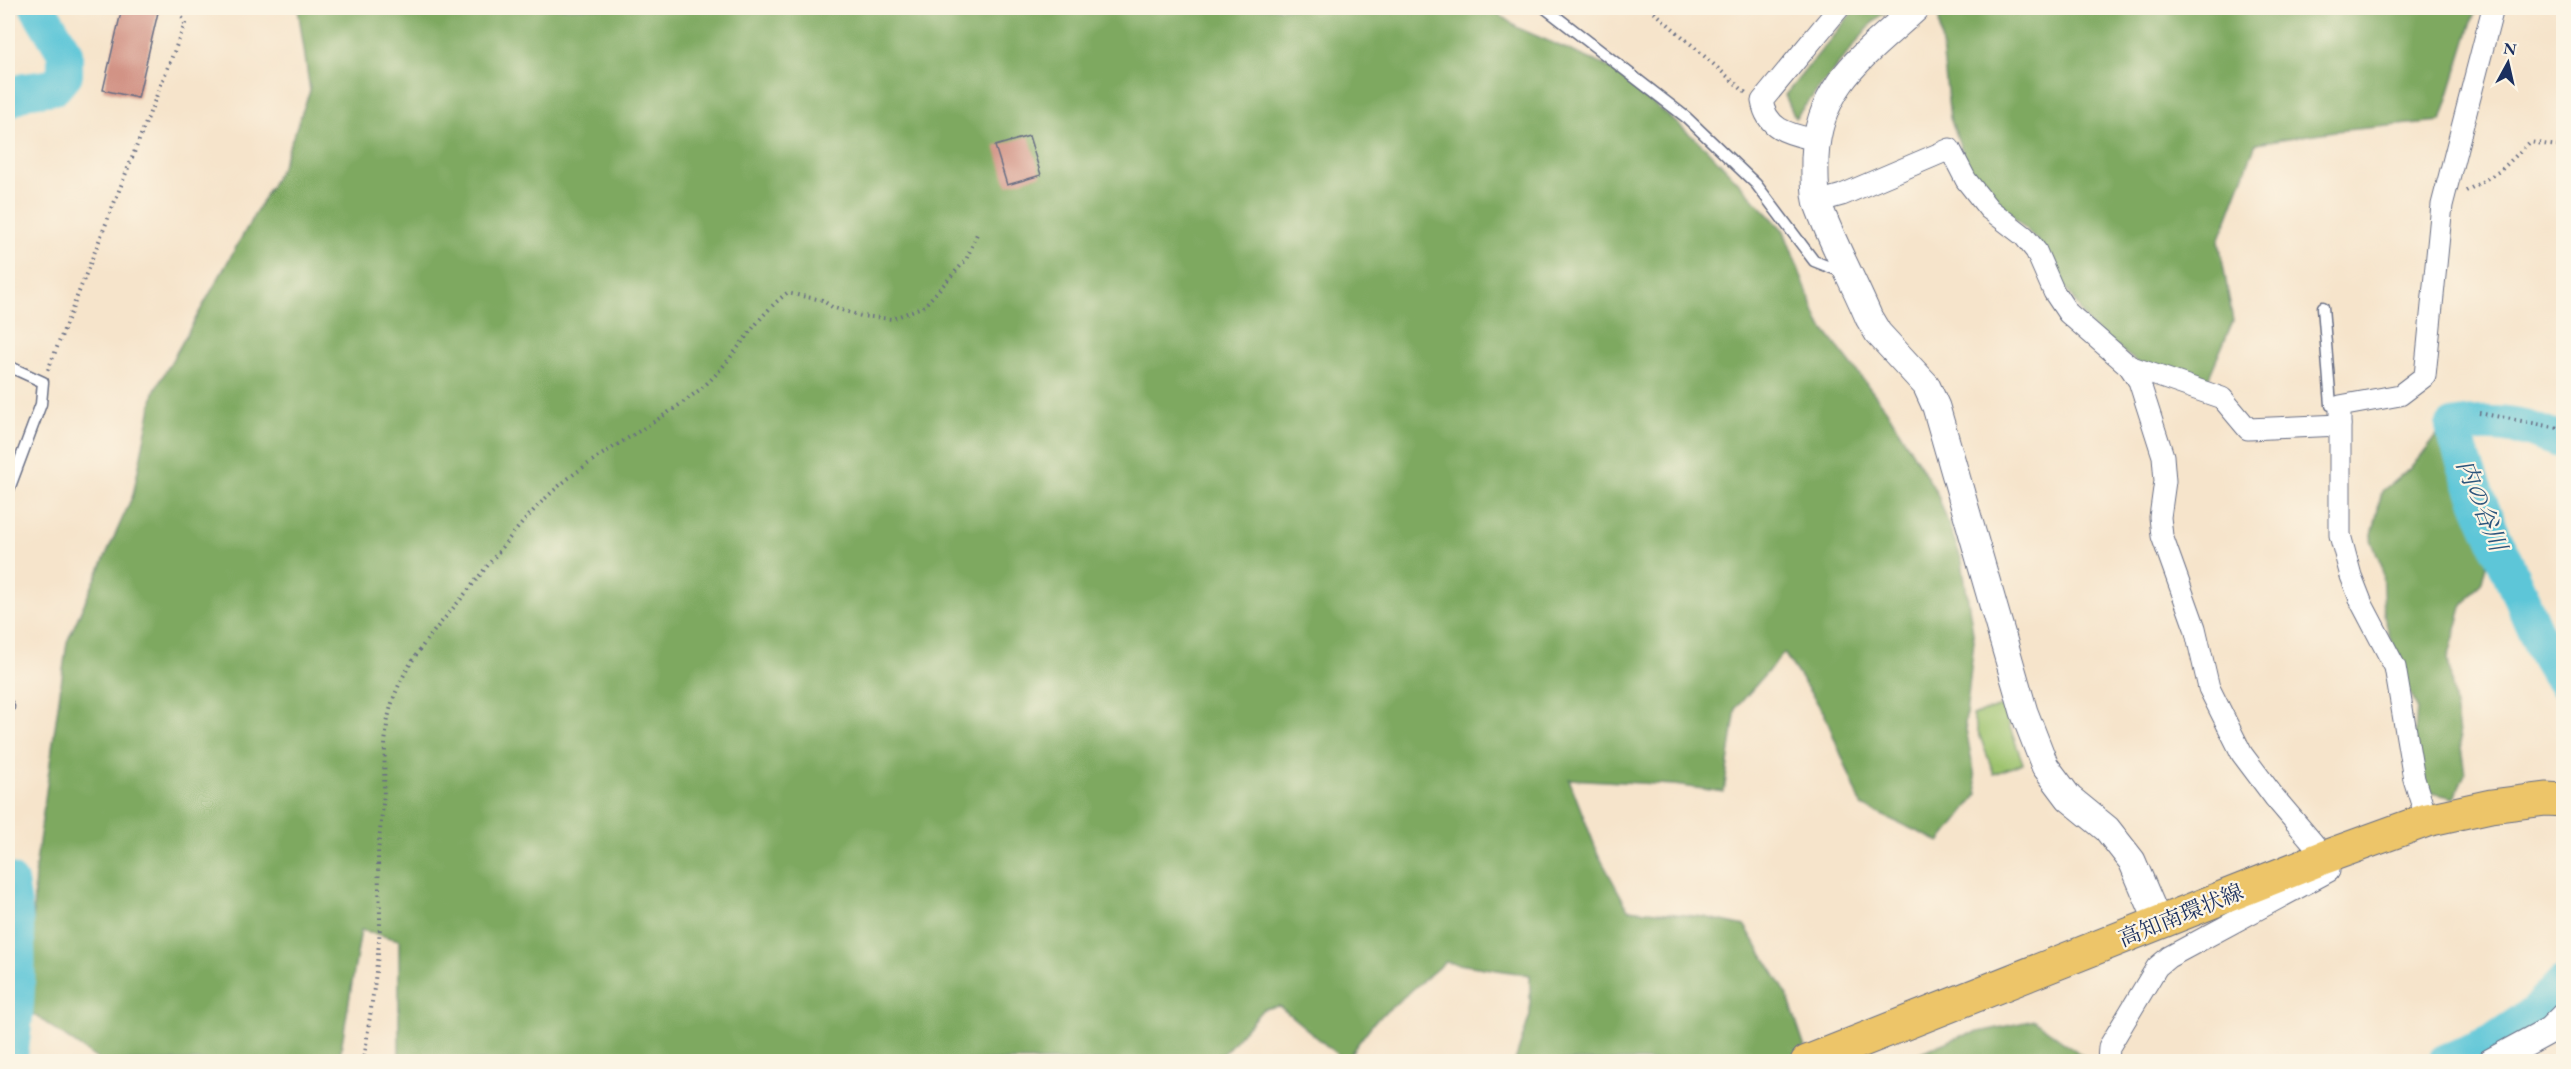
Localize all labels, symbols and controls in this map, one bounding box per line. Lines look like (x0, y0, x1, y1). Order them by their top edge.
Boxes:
north arrow (2478, 33, 2538, 93)
text: N (2502, 37, 2518, 60)
water label: 内の谷川 (2450, 455, 2515, 558)
street label: 高知南環状線 (2114, 877, 2248, 953)

